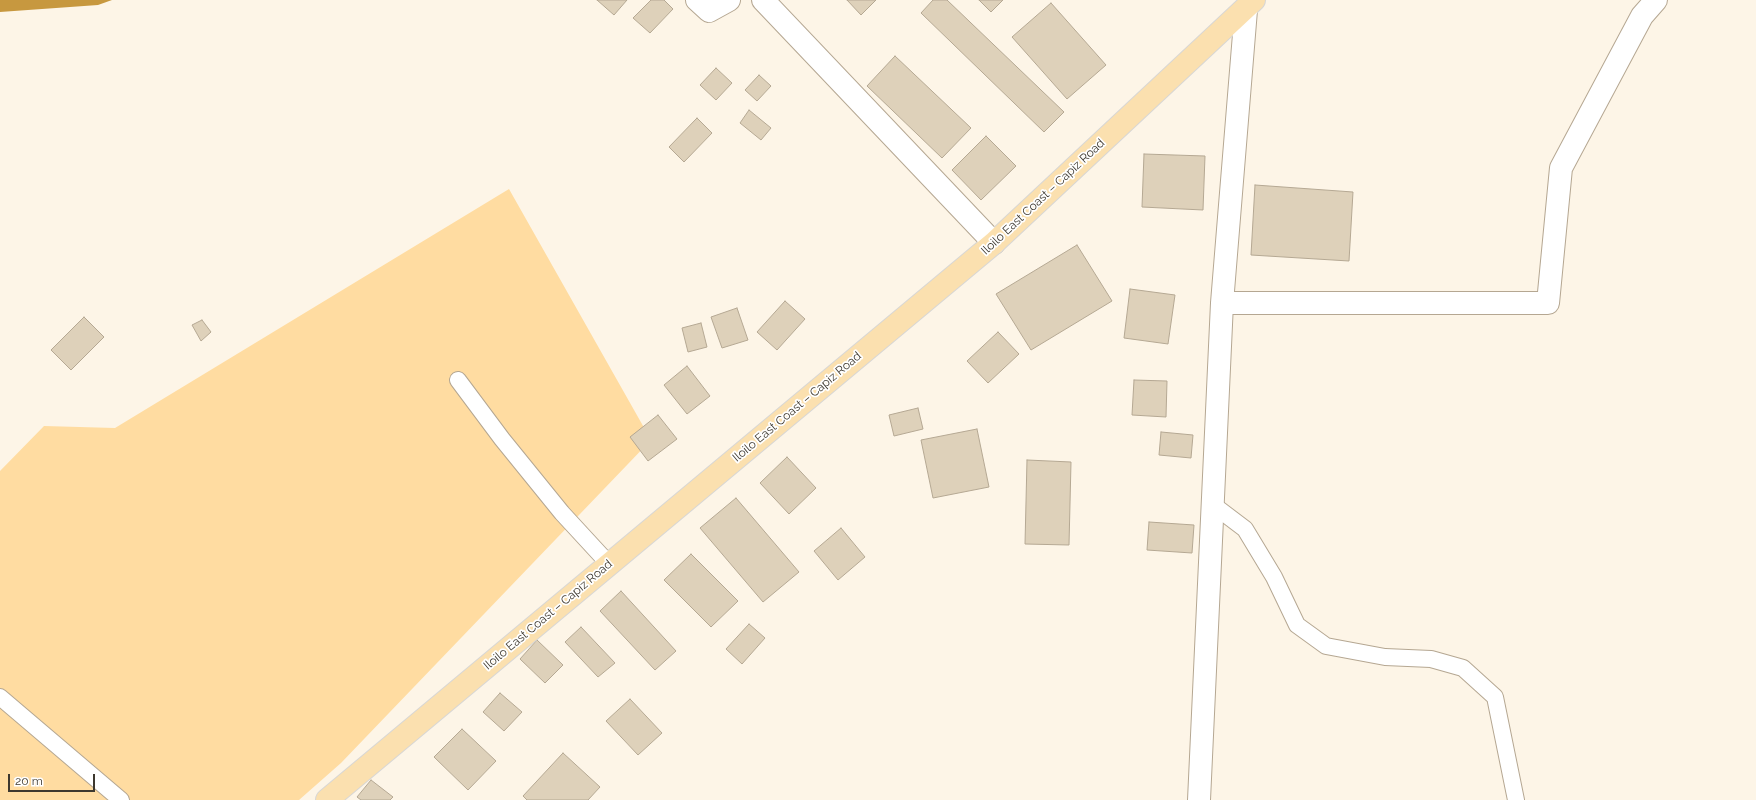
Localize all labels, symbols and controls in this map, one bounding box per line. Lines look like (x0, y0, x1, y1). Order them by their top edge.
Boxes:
street label: Iloilo East Coast – Capiz Road (978, 136, 1108, 258)
street label: Iloilo East Coast – Capiz Road (730, 349, 864, 465)
street label: Iloilo East Coast – Capiz Road (481, 557, 615, 673)
scale bar (10, 766, 97, 792)
text: 20 m (15, 774, 43, 788)

